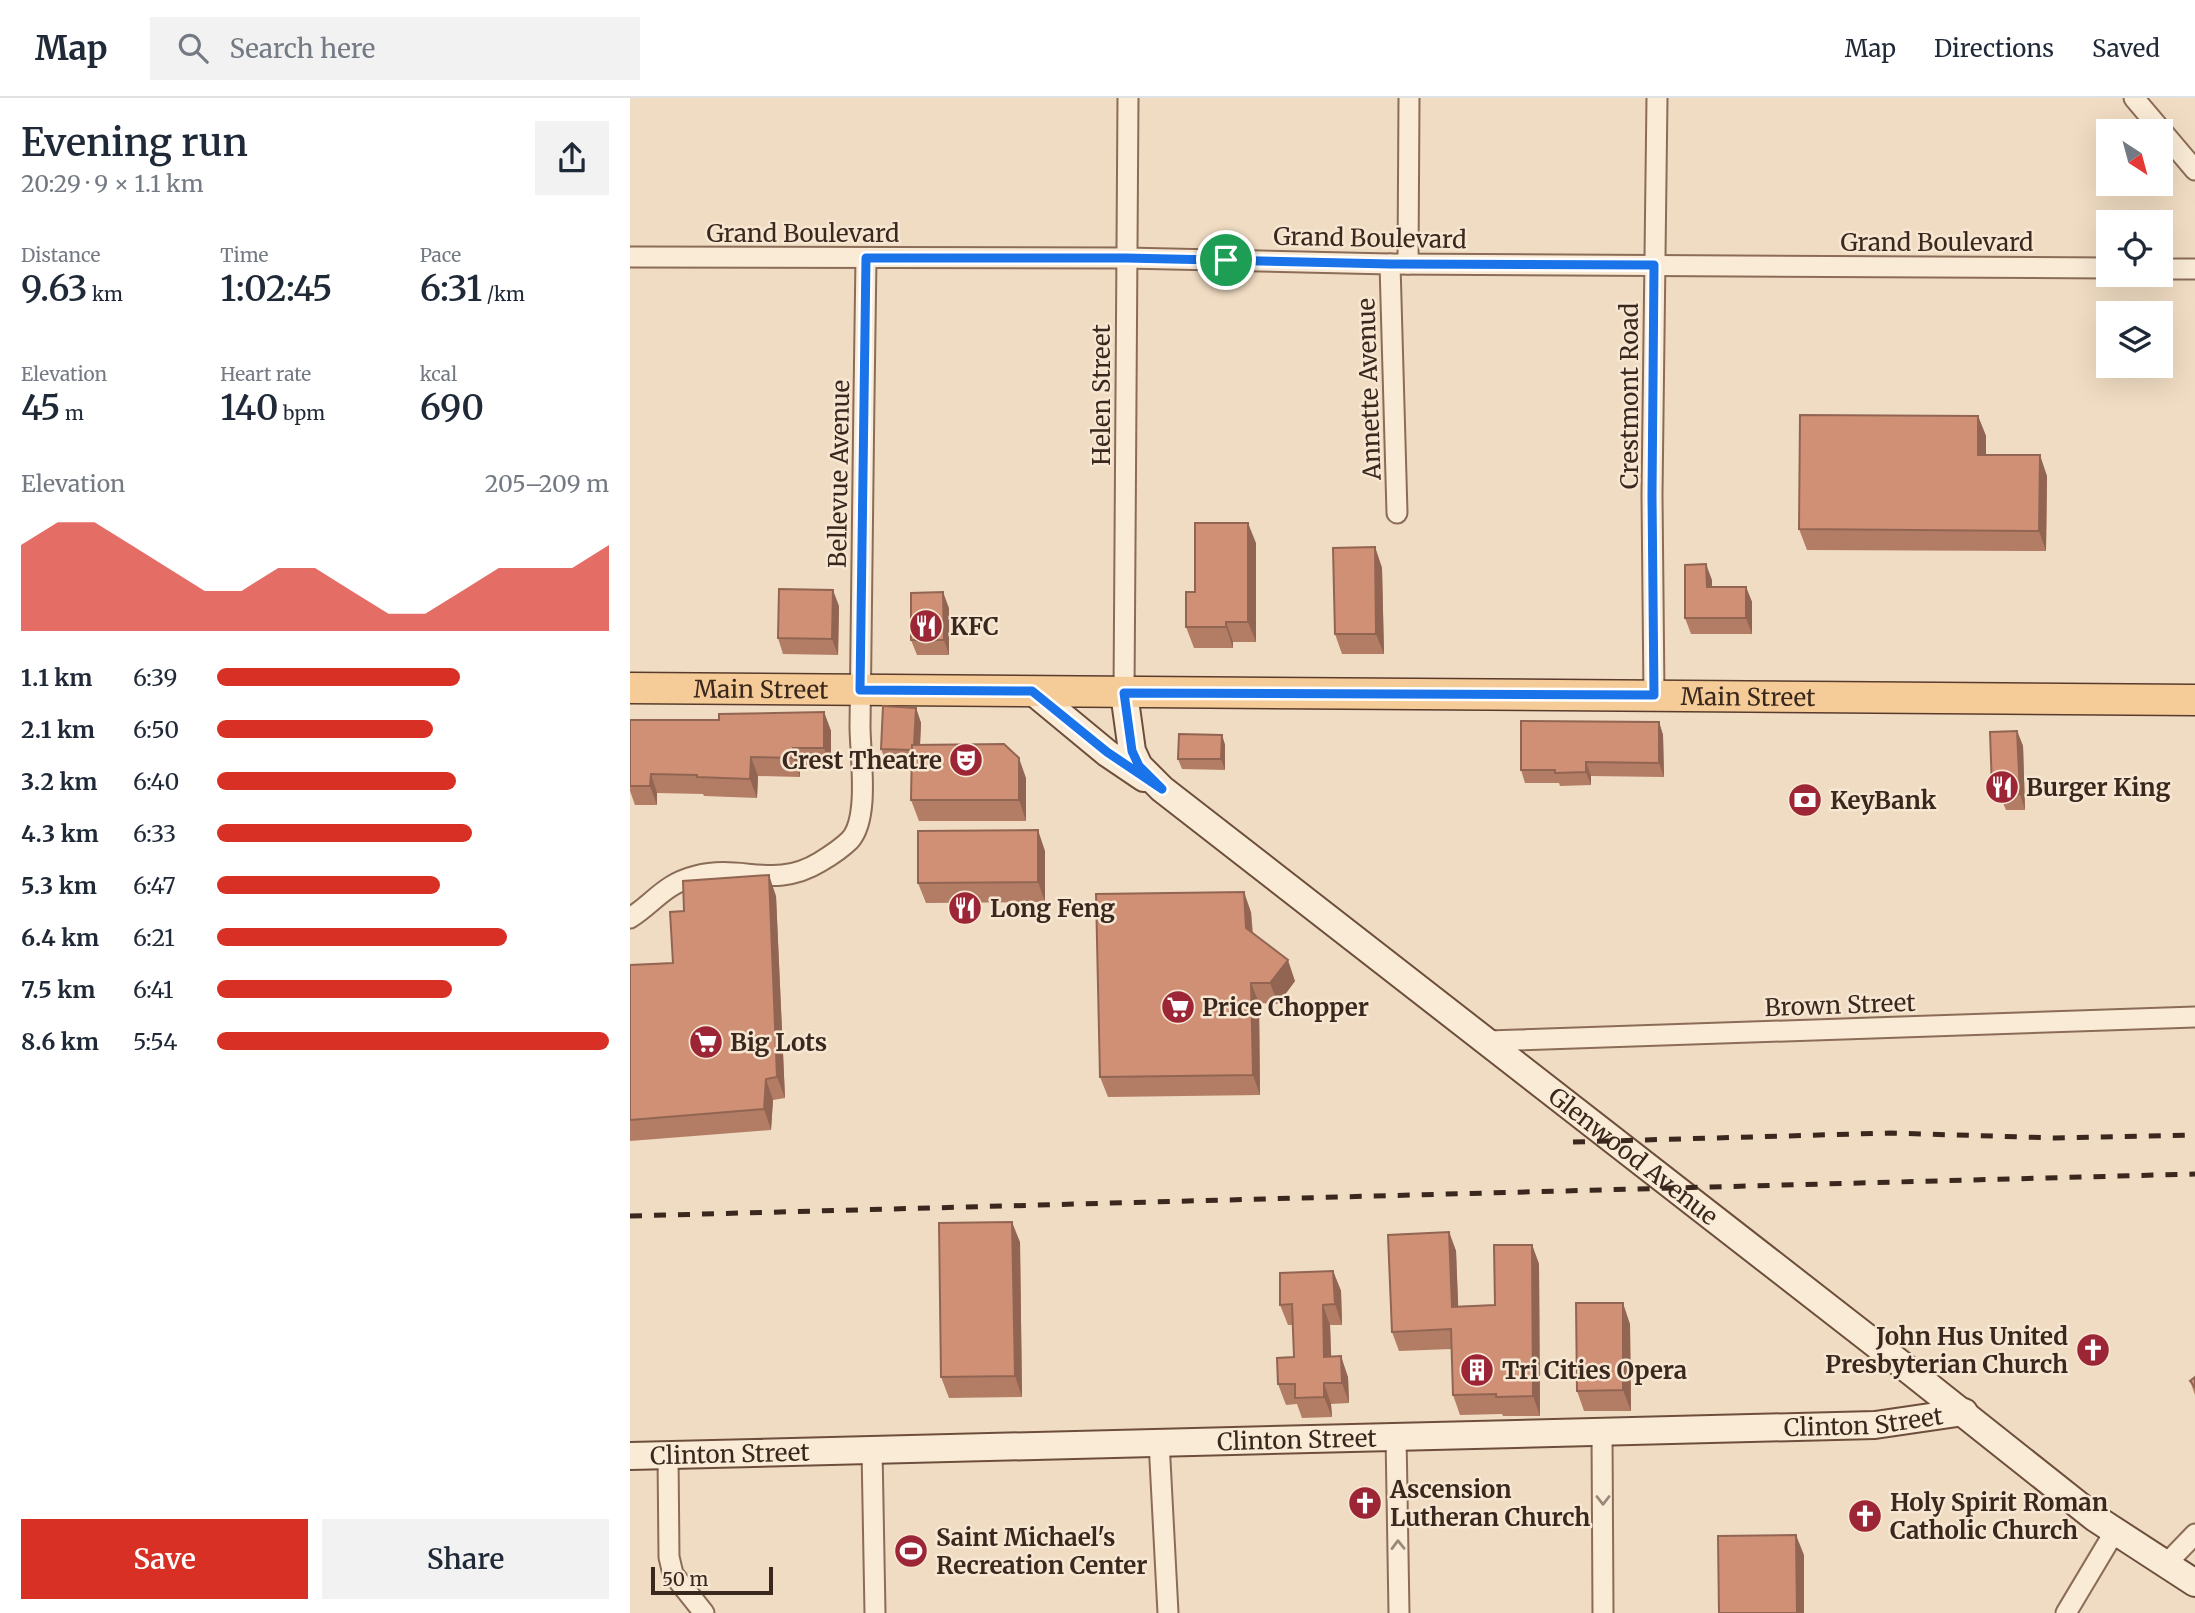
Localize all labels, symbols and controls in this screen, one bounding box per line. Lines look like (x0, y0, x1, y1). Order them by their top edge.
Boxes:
search box (150, 17, 640, 80)
text: Map (35, 28, 108, 69)
icon: search (174, 29, 212, 67)
text: Search here (230, 32, 375, 65)
text: Map (1845, 33, 1896, 64)
text: Directions (1934, 33, 2054, 64)
text: Saved (2092, 33, 2160, 64)
text: Evening run (21, 119, 248, 166)
north arrow (2096, 119, 2174, 196)
map controls (2096, 119, 2173, 378)
button: share (535, 121, 609, 195)
text: 20:29 · 9 × 1.1 km (21, 169, 204, 198)
button: locate (2096, 210, 2173, 287)
street label: Grand Boulevard (706, 218, 900, 249)
street label: Grand Boulevard (1273, 221, 1467, 255)
street label: Grand Boulevard (1840, 227, 2034, 258)
pin (1196, 230, 1256, 290)
icon: arrive (1207, 241, 1245, 279)
text: Distance (21, 243, 100, 267)
text: Time (220, 243, 269, 267)
text: Pace (420, 243, 461, 267)
text: 9.63 (21, 267, 88, 311)
text: 1:02:45 (220, 267, 332, 311)
text: 6:31 (420, 267, 482, 311)
text: km (88, 282, 123, 306)
text: /km (482, 282, 525, 306)
street label: Annette Avenue (1350, 297, 1388, 482)
button: layers (2096, 301, 2173, 378)
street label: Crestmont Road (1614, 303, 1645, 489)
street label: Helen Street (1086, 324, 1117, 466)
text: Elevation (21, 362, 107, 386)
text: Heart rate (220, 362, 311, 386)
text: kcal (420, 362, 457, 386)
street label: Bellevue Avenue (822, 380, 856, 568)
text: 45 (21, 386, 60, 430)
text: 140 (220, 386, 279, 430)
text: 690 (420, 386, 484, 430)
text: m (60, 401, 84, 425)
text: bpm (279, 401, 325, 425)
text: Elevation (21, 469, 125, 498)
text: 205–209 m (485, 469, 609, 498)
restaurant icon: KFC (907, 607, 945, 645)
place label: KFC (950, 611, 999, 642)
text: 1.1 km (21, 663, 92, 692)
text: 6:39 (133, 663, 177, 692)
street label: Main Street (693, 673, 829, 705)
street label: Main Street (1680, 681, 1816, 713)
text: 2.1 km (21, 715, 95, 744)
text: 6:50 (133, 715, 179, 744)
theatre icon: Crest Theatre (947, 741, 985, 779)
place label: Crest Theatre (782, 745, 942, 776)
text: 3.2 km (21, 767, 98, 796)
text: 6:40 (133, 767, 179, 796)
restaurant icon: Burger King (1983, 768, 2021, 806)
place label: Burger King (2026, 772, 2170, 803)
bank icon: KeyBank (1786, 781, 1824, 819)
place label: KeyBank (1830, 785, 1937, 816)
text: 4.3 km (21, 819, 99, 848)
text: 6:33 (133, 819, 176, 848)
text: 5.3 km (21, 871, 97, 900)
text: 6:47 (133, 871, 176, 900)
restaurant icon: Long Feng (946, 889, 984, 927)
place label: Long Feng (990, 893, 1115, 924)
text: 6.4 km (21, 923, 99, 952)
text: 6:21 (133, 923, 175, 952)
text: 7.5 km (21, 975, 95, 1004)
text: 6:41 (133, 975, 174, 1004)
street label: Brown Street (1764, 987, 1917, 1023)
supermarket icon: Price Chopper (1159, 988, 1197, 1026)
place label: Price Chopper (1202, 992, 1369, 1023)
supermarket icon: Big Lots (687, 1023, 725, 1061)
text: 8.6 km (21, 1027, 99, 1056)
text: 5:54 (133, 1027, 178, 1056)
place label: Big Lots (730, 1027, 827, 1058)
street label: Glenwood Avenue (1542, 1080, 1725, 1232)
place label: John Hus United Presbyterian Church (1825, 1321, 2068, 1380)
church icon: John Hus United Presbyterian Church (2074, 1331, 2112, 1369)
building icon: Tri Cities Opera (1458, 1351, 1496, 1389)
place label: Tri Cities Opera (1502, 1355, 1687, 1386)
street label: Clinton Street (1783, 1400, 1946, 1443)
street label: Clinton Street (1217, 1422, 1378, 1457)
street label: Clinton Street (650, 1436, 811, 1471)
place label: Ascension Lutheran Church (1389, 1474, 1590, 1533)
church icon: Ascension Lutheran Church (1346, 1484, 1384, 1522)
place label: Holy Spirit Roman Catholic Church (1890, 1487, 2108, 1546)
one-way arrow (1595, 1495, 1610, 1506)
church icon: Holy Spirit Roman Catholic Church (1846, 1497, 1884, 1535)
button: Save (21, 1519, 308, 1599)
button: Share (322, 1519, 609, 1599)
place label: Saint Michael's Recreation Center (936, 1522, 1147, 1581)
sports icon: Saint Michael's Recreation Center (892, 1532, 930, 1570)
one-way arrow (1390, 1539, 1406, 1550)
scale bar (651, 1564, 774, 1596)
text: 50 m (662, 1567, 708, 1591)

